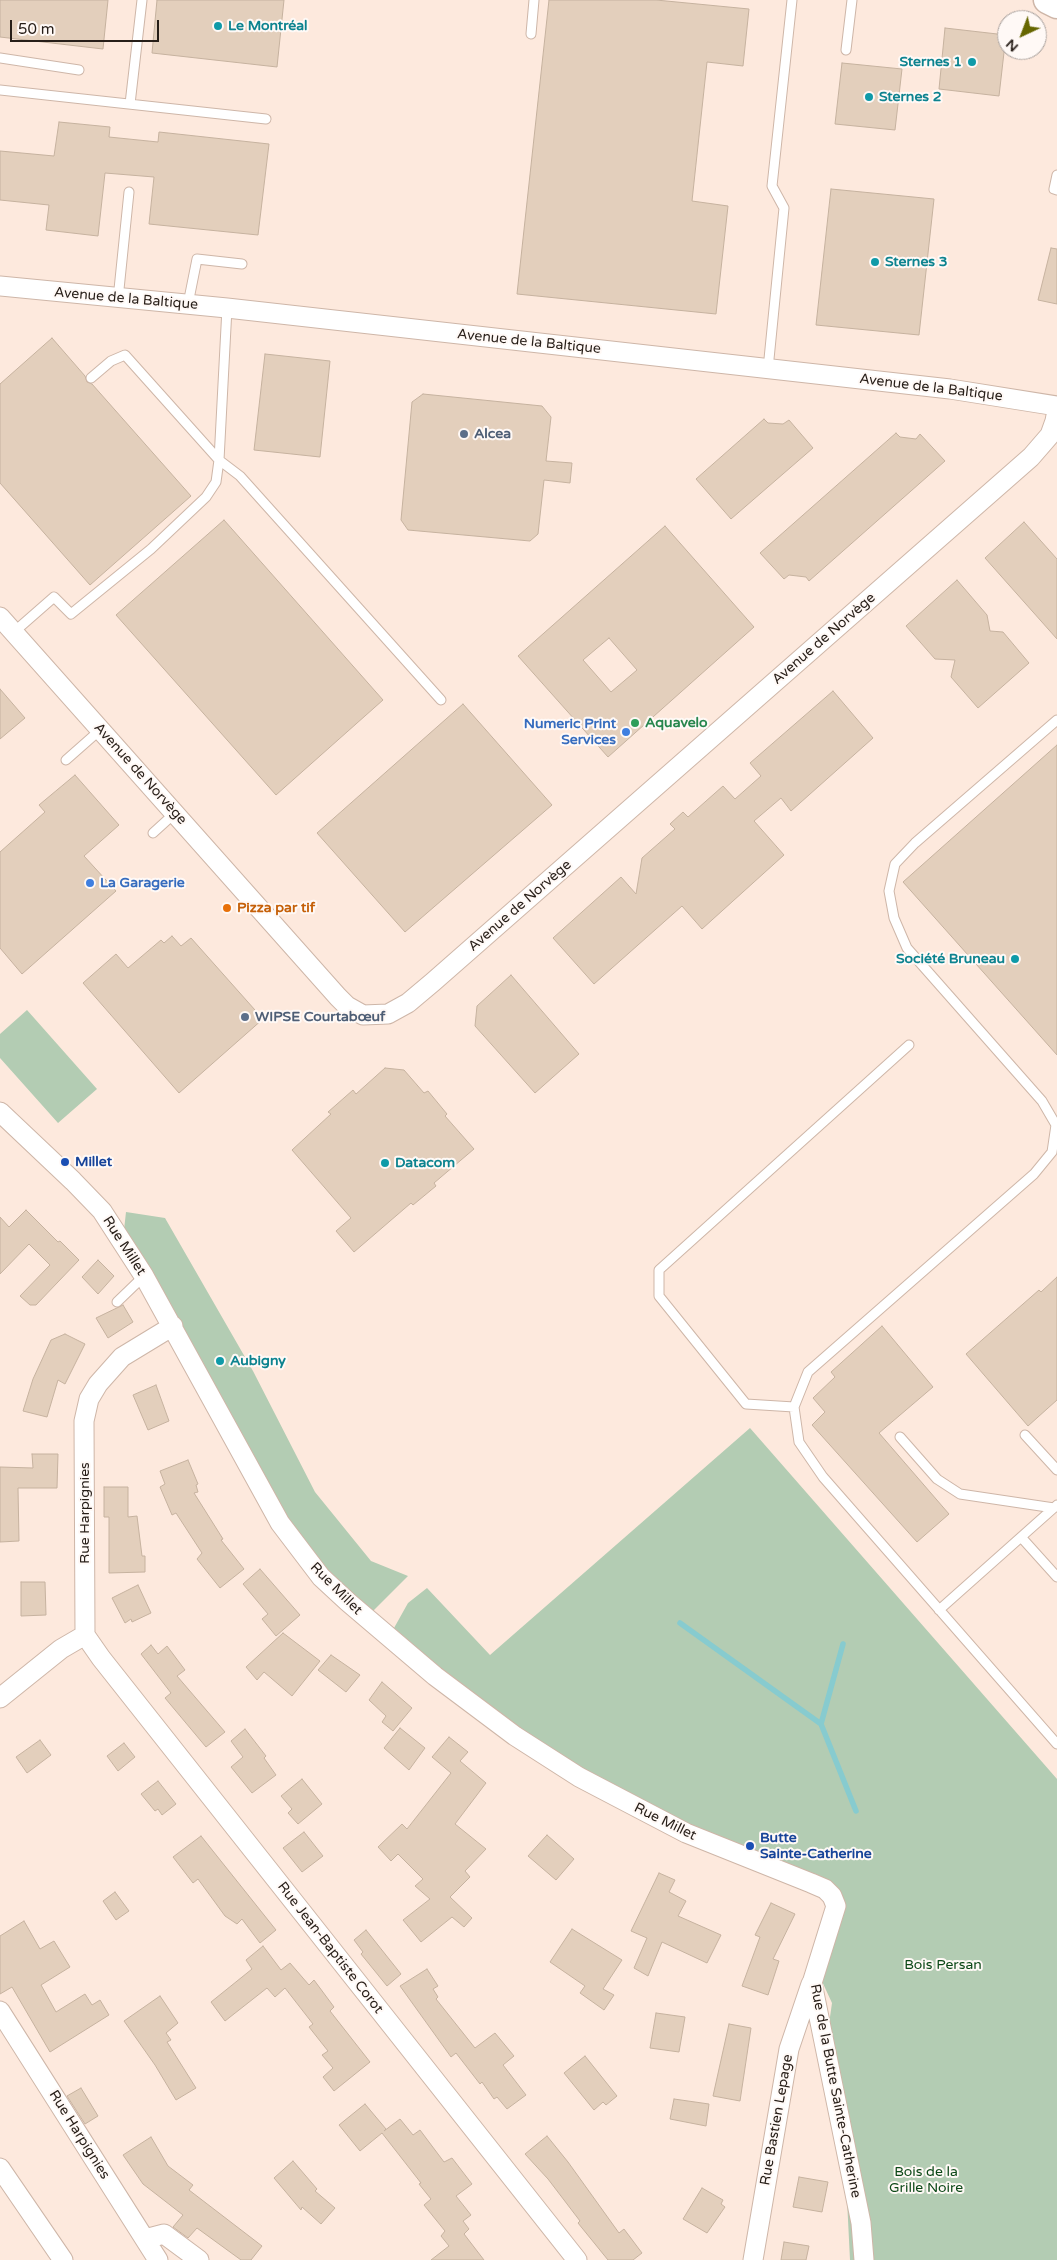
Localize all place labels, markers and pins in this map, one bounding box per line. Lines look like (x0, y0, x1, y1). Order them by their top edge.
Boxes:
place label: Le Montréal (228, 18, 308, 34)
marker: Le Montréal (212, 20, 224, 32)
place label: Sternes 1 (900, 54, 962, 70)
marker: Sternes 1 (966, 56, 978, 68)
place label: Sternes 2 (879, 89, 941, 105)
marker: Sternes 2 (863, 91, 875, 103)
place label: Sternes 3 (885, 254, 947, 270)
marker: Sternes 3 (869, 256, 881, 268)
place label: Alcea (474, 426, 511, 442)
marker: Alcea (458, 428, 470, 440)
place label: Aquavelo (645, 715, 708, 731)
place label: Numeric Print Services (524, 716, 616, 749)
marker: Aquavelo (629, 717, 641, 729)
marker: Numeric Print Services (620, 726, 632, 738)
place label: La Garagerie (100, 875, 185, 891)
marker: La Garagerie (84, 877, 96, 889)
place label: Pizza par tif (237, 900, 315, 916)
marker: Pizza par tif (221, 902, 233, 914)
place label: Société Bruneau (896, 951, 1005, 967)
marker: Société Bruneau (1009, 953, 1021, 965)
place label: WIPSE Courtabœuf (255, 1009, 385, 1025)
marker: WIPSE Courtabœuf (239, 1011, 251, 1023)
place label: Millet (75, 1154, 112, 1170)
place label: Datacom (395, 1155, 455, 1171)
marker: Millet (59, 1156, 71, 1168)
marker: Datacom (379, 1157, 391, 1169)
place label: Aubigny (230, 1353, 286, 1369)
marker: Aubigny (214, 1355, 226, 1367)
place label: Butte Sainte-Catherine (760, 1830, 872, 1862)
marker: Butte Sainte-Catherine (744, 1840, 756, 1852)

